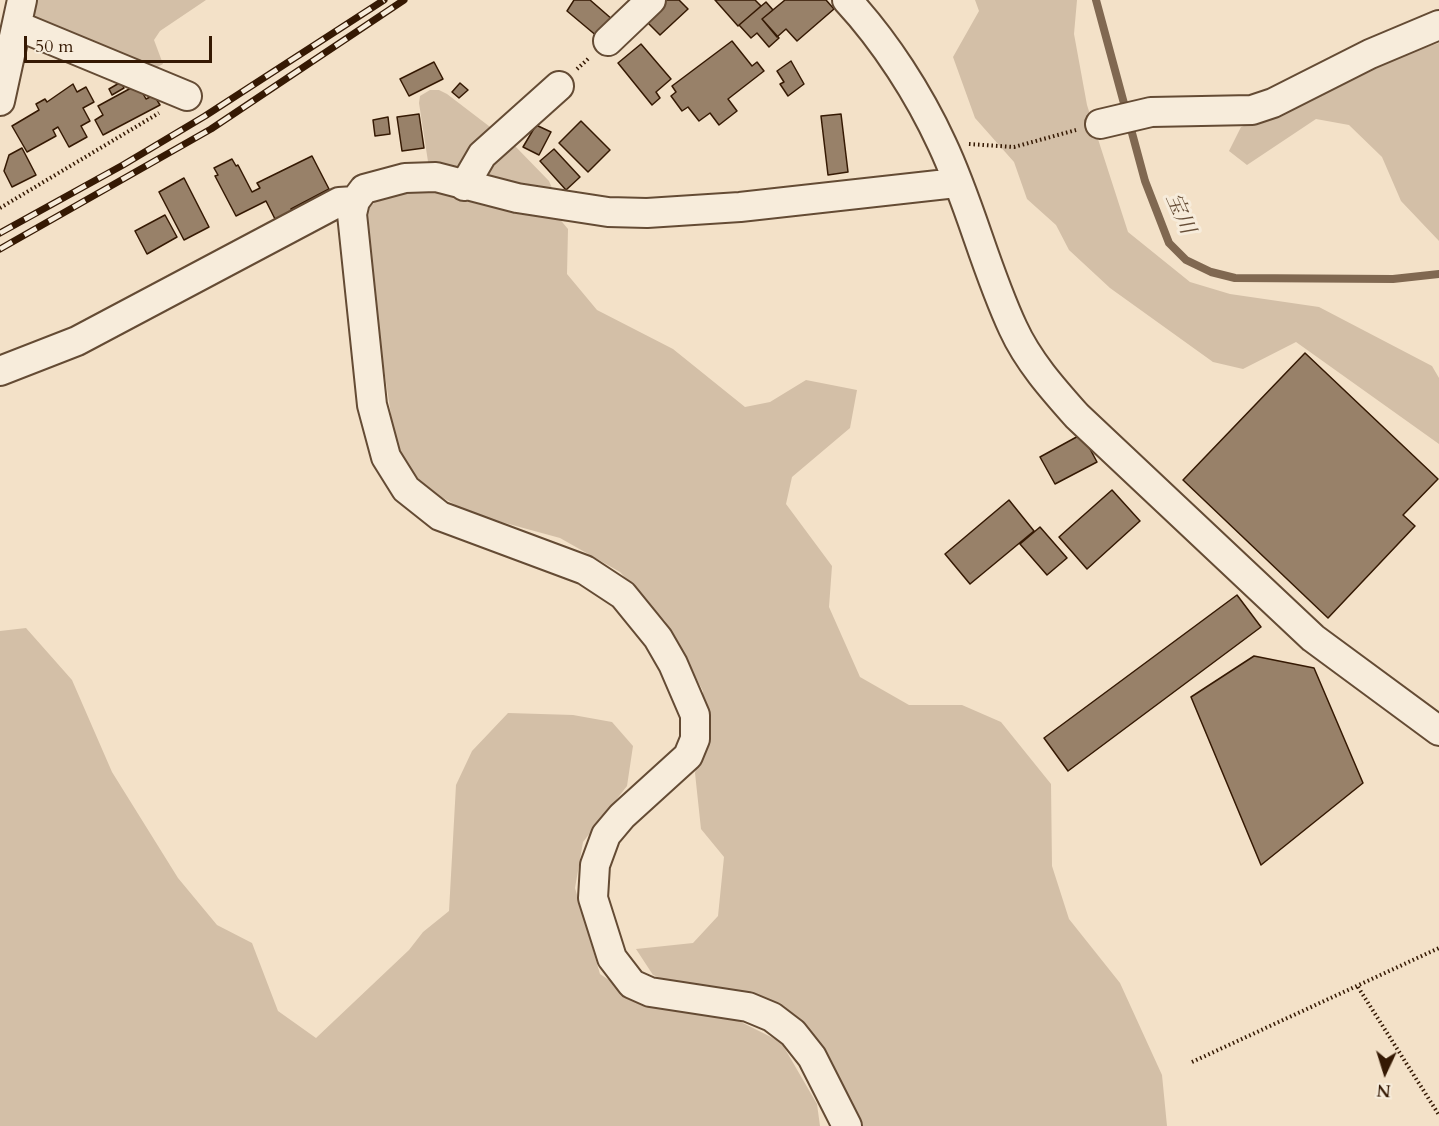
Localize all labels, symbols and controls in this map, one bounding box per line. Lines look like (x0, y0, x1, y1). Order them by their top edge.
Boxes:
scale bar (27, 24, 214, 62)
text: 50 m (35, 34, 74, 59)
water label: 宝川 (1159, 190, 1199, 238)
north arrow (1355, 1042, 1415, 1102)
text: N (1376, 1078, 1391, 1101)

